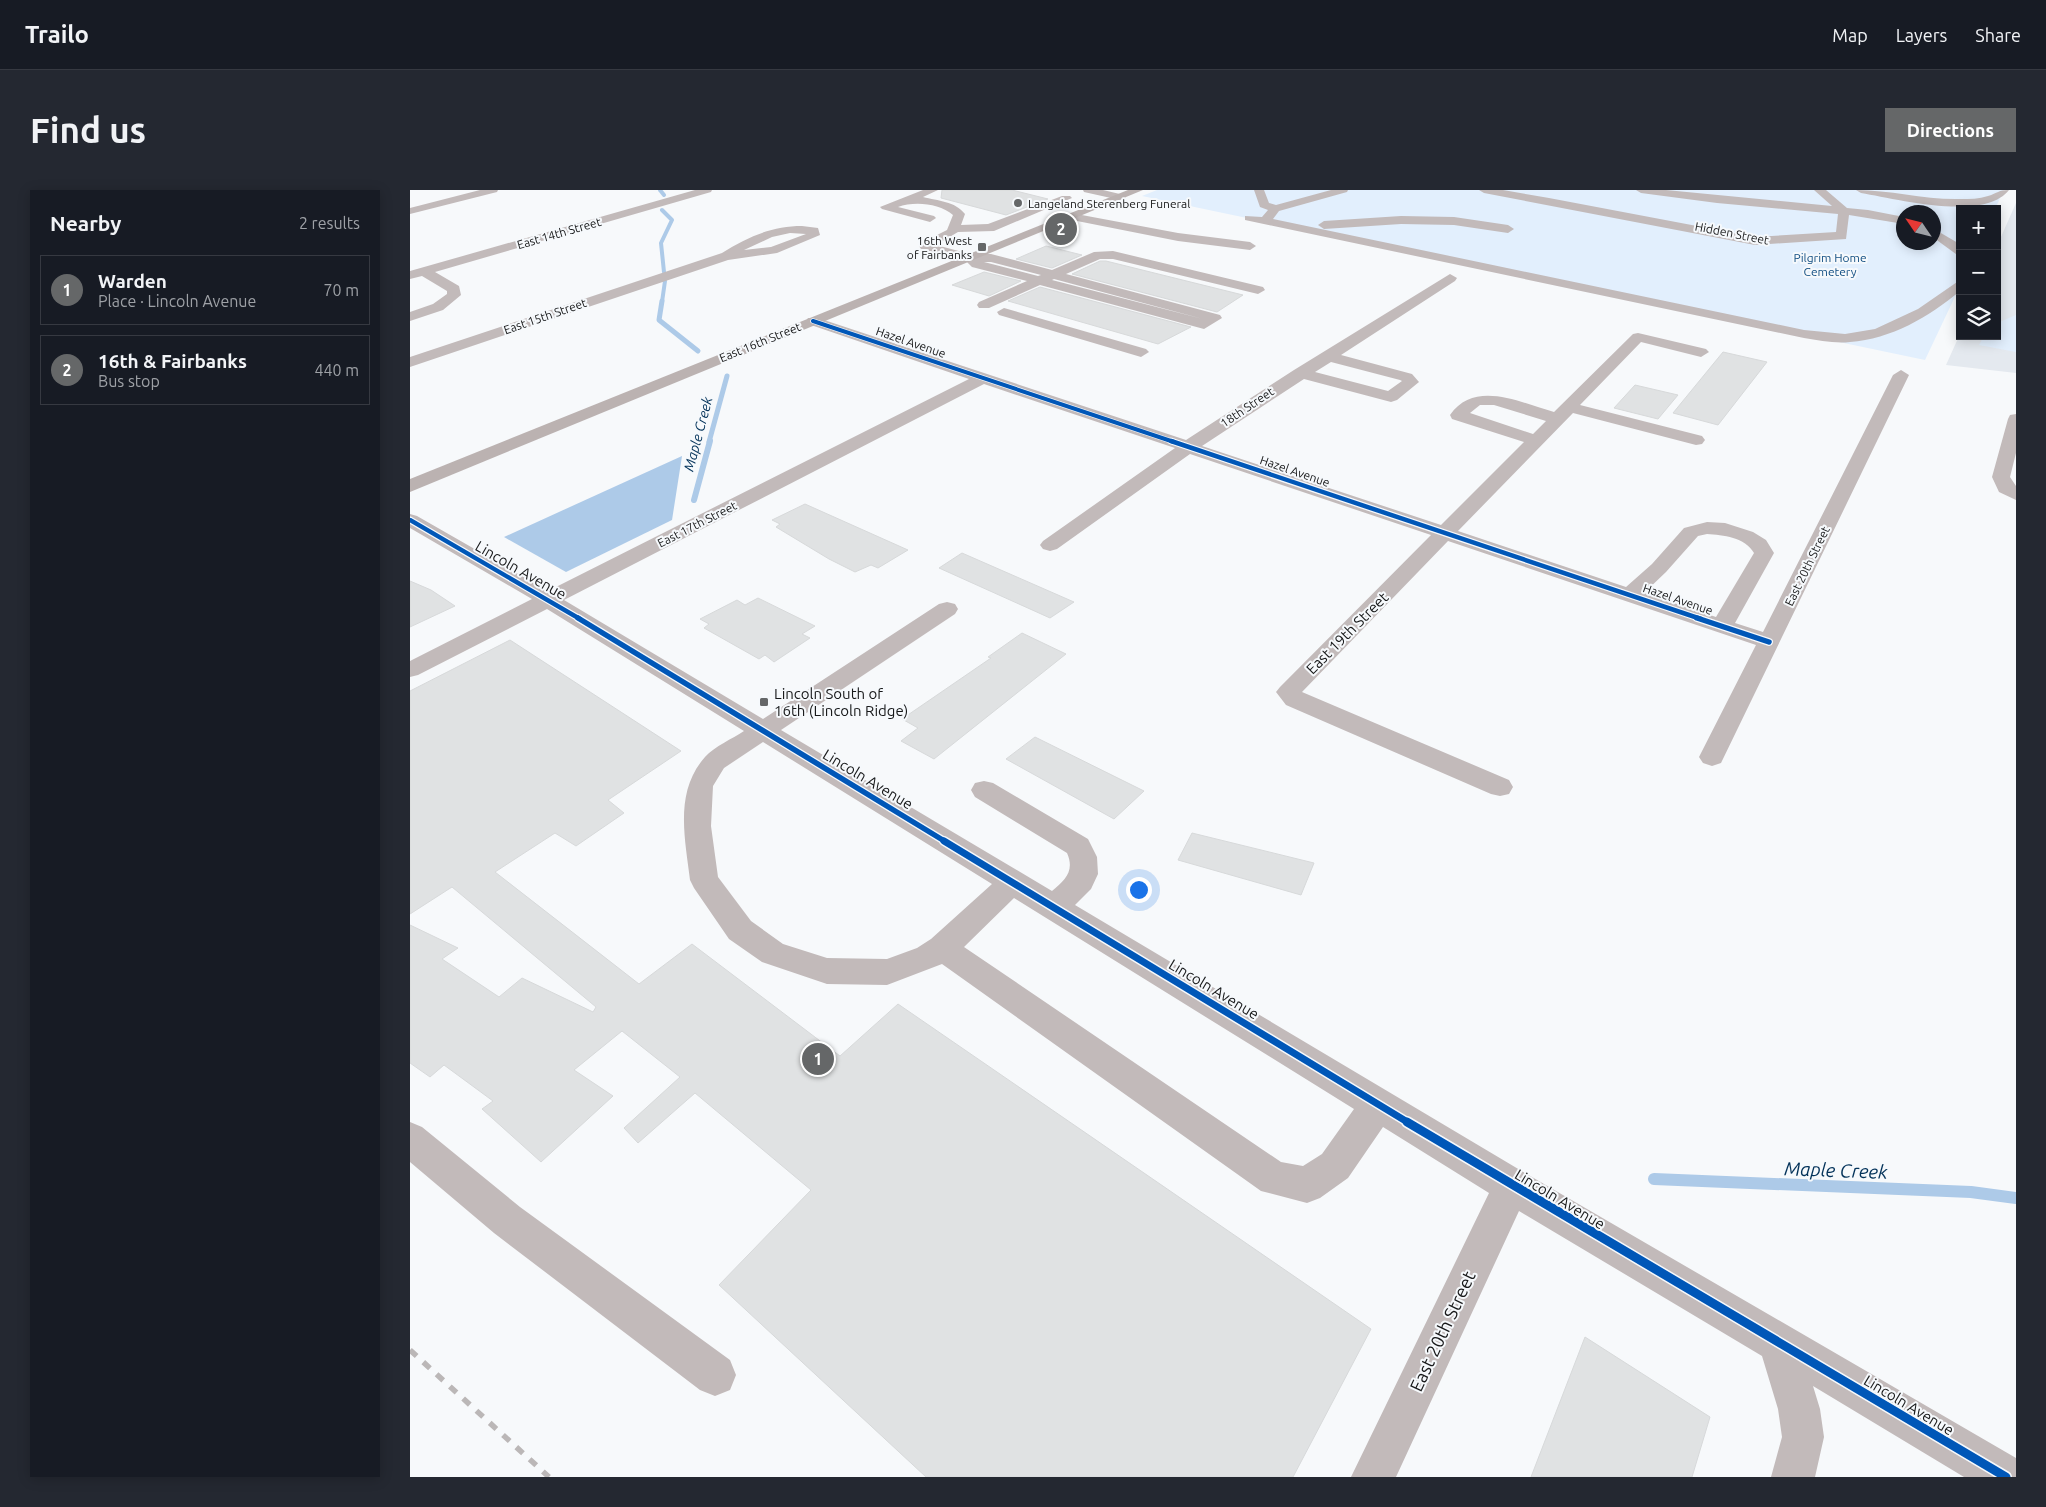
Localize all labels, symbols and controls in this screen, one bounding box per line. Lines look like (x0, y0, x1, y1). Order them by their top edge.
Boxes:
text: Trailo (25, 21, 89, 48)
text: Map (1832, 25, 1868, 45)
text: Layers (1896, 25, 1947, 45)
text: Share (1975, 25, 2021, 45)
button: Directions (1885, 108, 2016, 152)
text: Find us (30, 110, 146, 150)
marker: Langeland Sterenberg Funeral (1012, 197, 1024, 209)
place label: Langeland Sterenberg Funeral (1028, 197, 1190, 210)
north arrow (1896, 205, 1941, 250)
map controls (1956, 205, 2001, 340)
button: + (1956, 205, 2001, 250)
pin: 2 (1045, 210, 1077, 248)
text: Nearby (50, 211, 121, 235)
text: 2 results (299, 214, 360, 232)
street label: East 14th Street (515, 215, 603, 251)
street label: Hidden Street (1694, 219, 1770, 247)
place label: 16th West of Fairbanks (907, 234, 972, 261)
marker: 16th West of Fairbanks (976, 241, 988, 253)
button: − (1956, 250, 2001, 295)
park label: Pilgrim Home Cemetery (1793, 251, 1867, 278)
text: Warden (98, 270, 167, 292)
text: 1 (62, 281, 72, 299)
text: 70 m (323, 281, 359, 299)
text: Place · Lincoln Avenue (98, 292, 256, 310)
button: layers (1956, 295, 2001, 340)
street label: East 15th Street (502, 296, 588, 336)
street label: East 16th Street (717, 320, 803, 364)
street label: Hazel Avenue (874, 324, 948, 360)
text: 16th & Fairbanks (98, 350, 247, 372)
text: 2 (62, 361, 72, 379)
text: 440 m (314, 361, 359, 379)
text: Bus stop (98, 372, 160, 390)
street label: 18th Street (1218, 384, 1276, 430)
water label: Maple Creek (680, 394, 716, 473)
street label: Hazel Avenue (1258, 453, 1332, 489)
street label: East 17th Street (655, 498, 739, 550)
street label: East 20th Street (1782, 524, 1832, 608)
street label: Lincoln Avenue (473, 537, 569, 603)
street label: Hazel Avenue (1641, 581, 1715, 617)
street label: East 19th Street (1303, 589, 1391, 677)
place label: Lincoln South of 16th (Lincoln Ridge) (774, 685, 908, 719)
marker: Lincoln South of 16th (Lincoln Ridge) (758, 696, 770, 708)
street label: Lincoln Avenue (820, 745, 916, 813)
your location (1126, 877, 1152, 903)
street label: Lincoln Avenue (1166, 955, 1262, 1023)
pin: 1 (802, 1040, 834, 1078)
water label: Maple Creek (1784, 1157, 1888, 1183)
street label: Lincoln Avenue (1512, 1165, 1608, 1233)
street label: East 20th Street (1405, 1268, 1479, 1394)
street label: Lincoln Avenue (1861, 1371, 1957, 1439)

